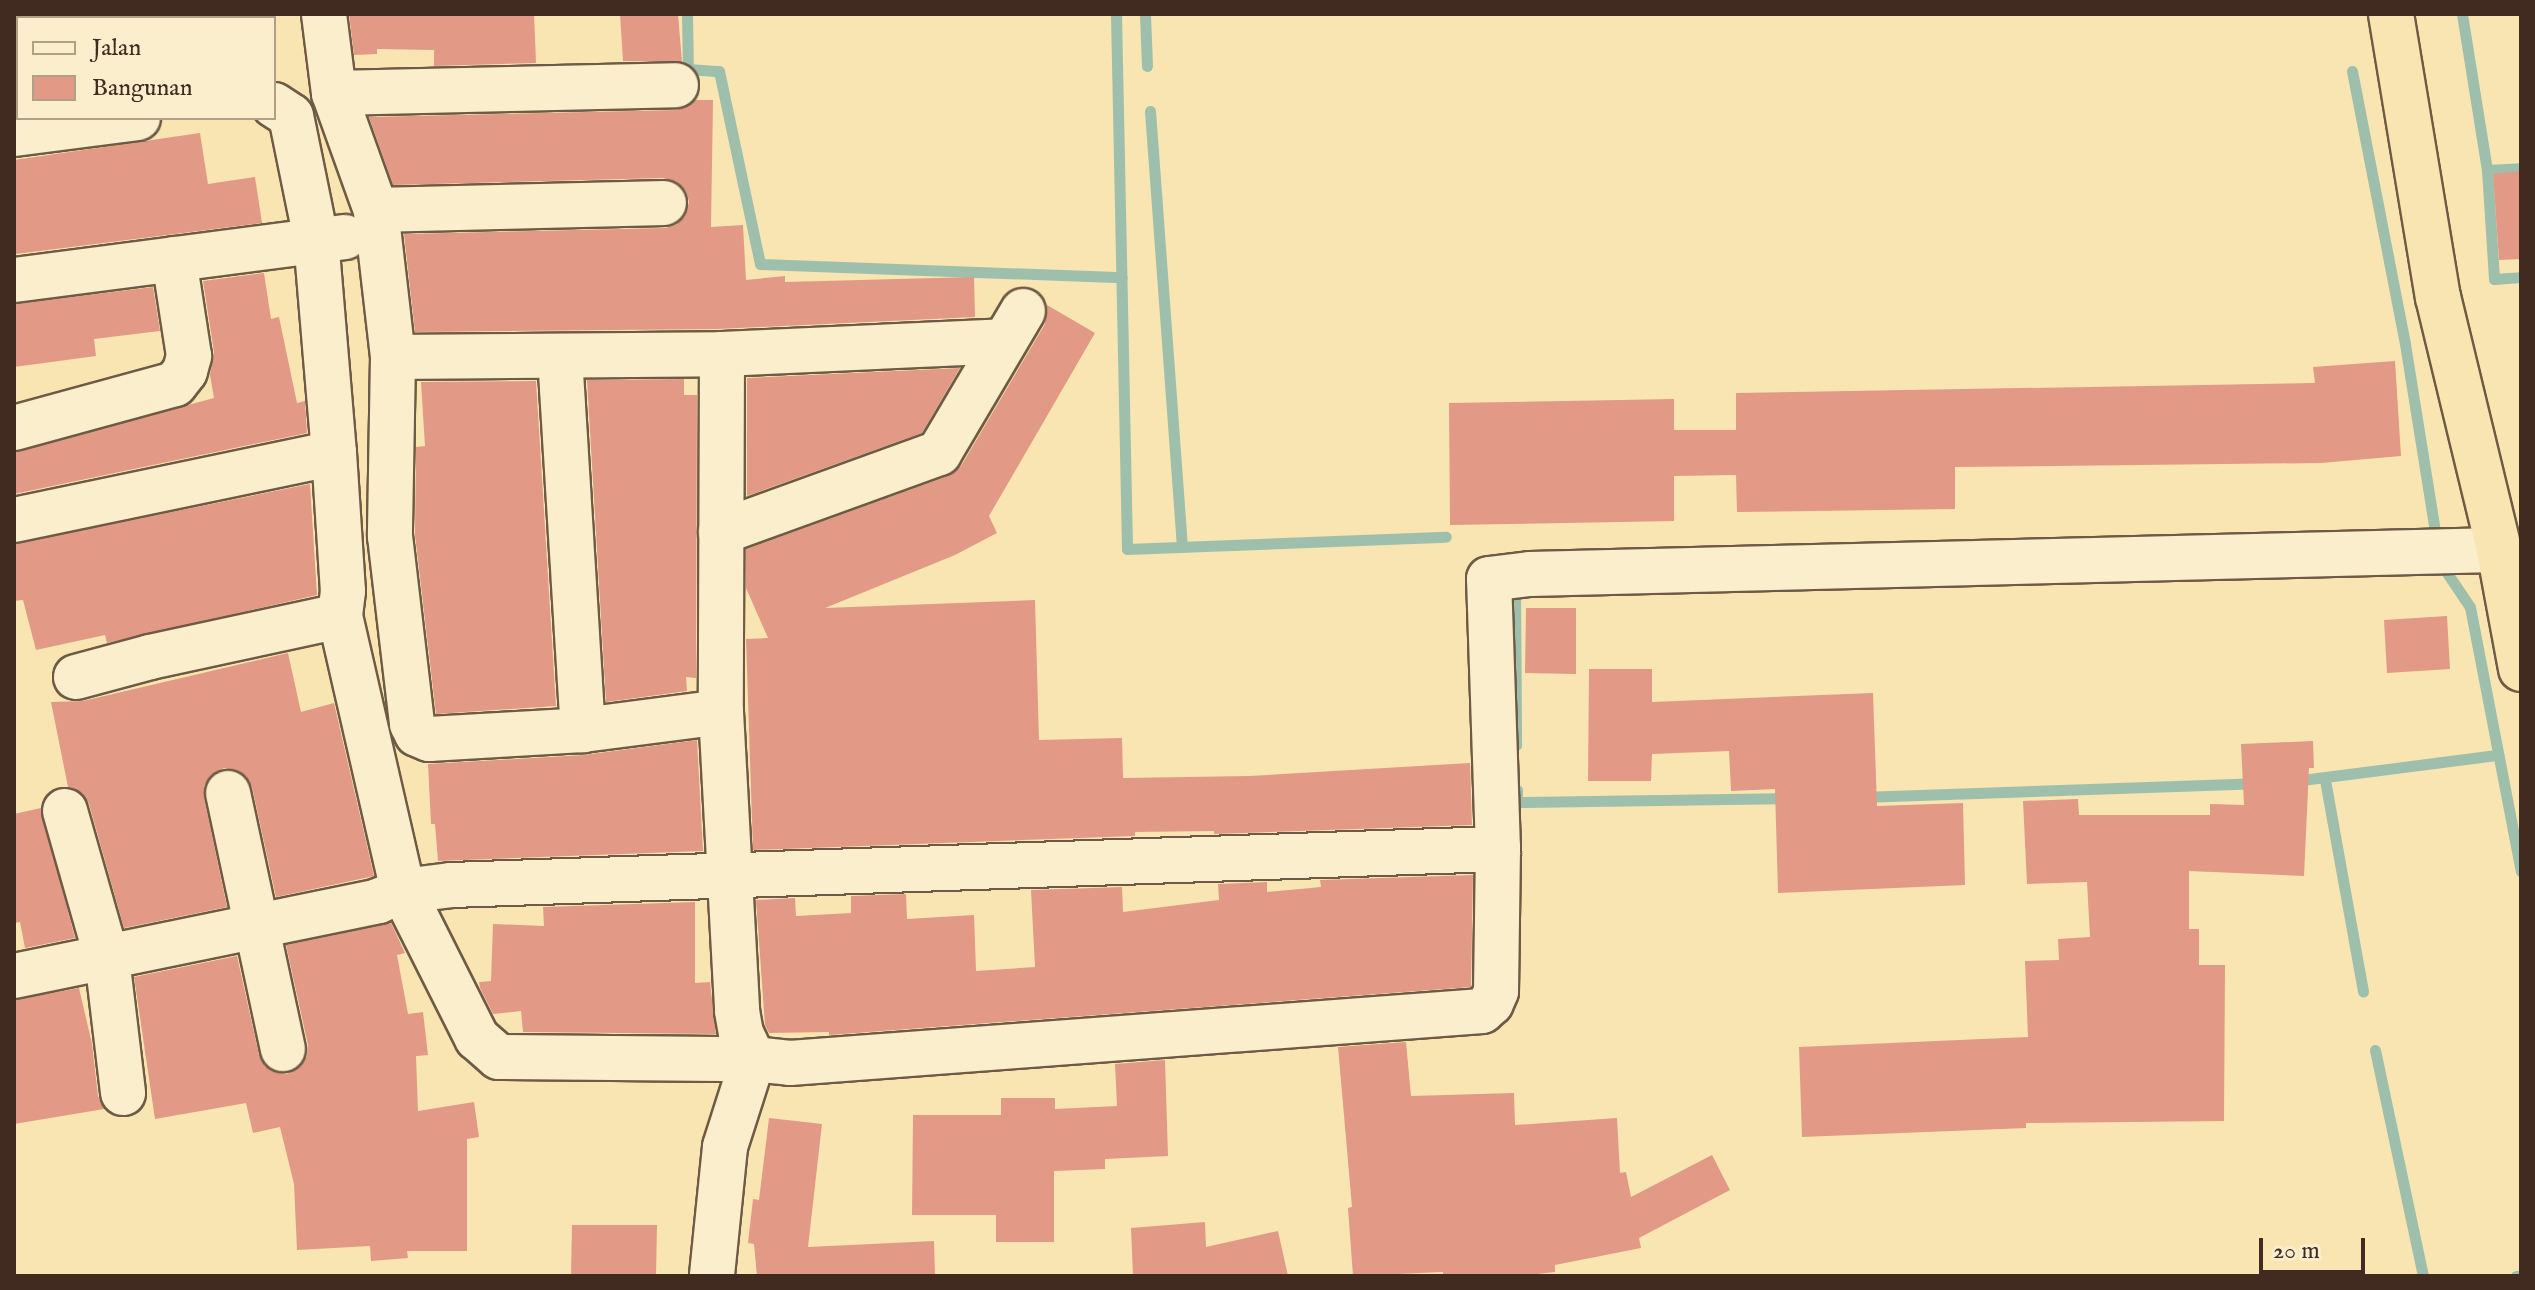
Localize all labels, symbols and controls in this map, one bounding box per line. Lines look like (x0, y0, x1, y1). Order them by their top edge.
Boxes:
legend (16, 16, 276, 120)
text: Jalan (92, 33, 141, 64)
text: Bangunan (92, 73, 192, 104)
scale bar (2263, 1222, 2369, 1272)
text: 20 m (2273, 1236, 2320, 1267)

